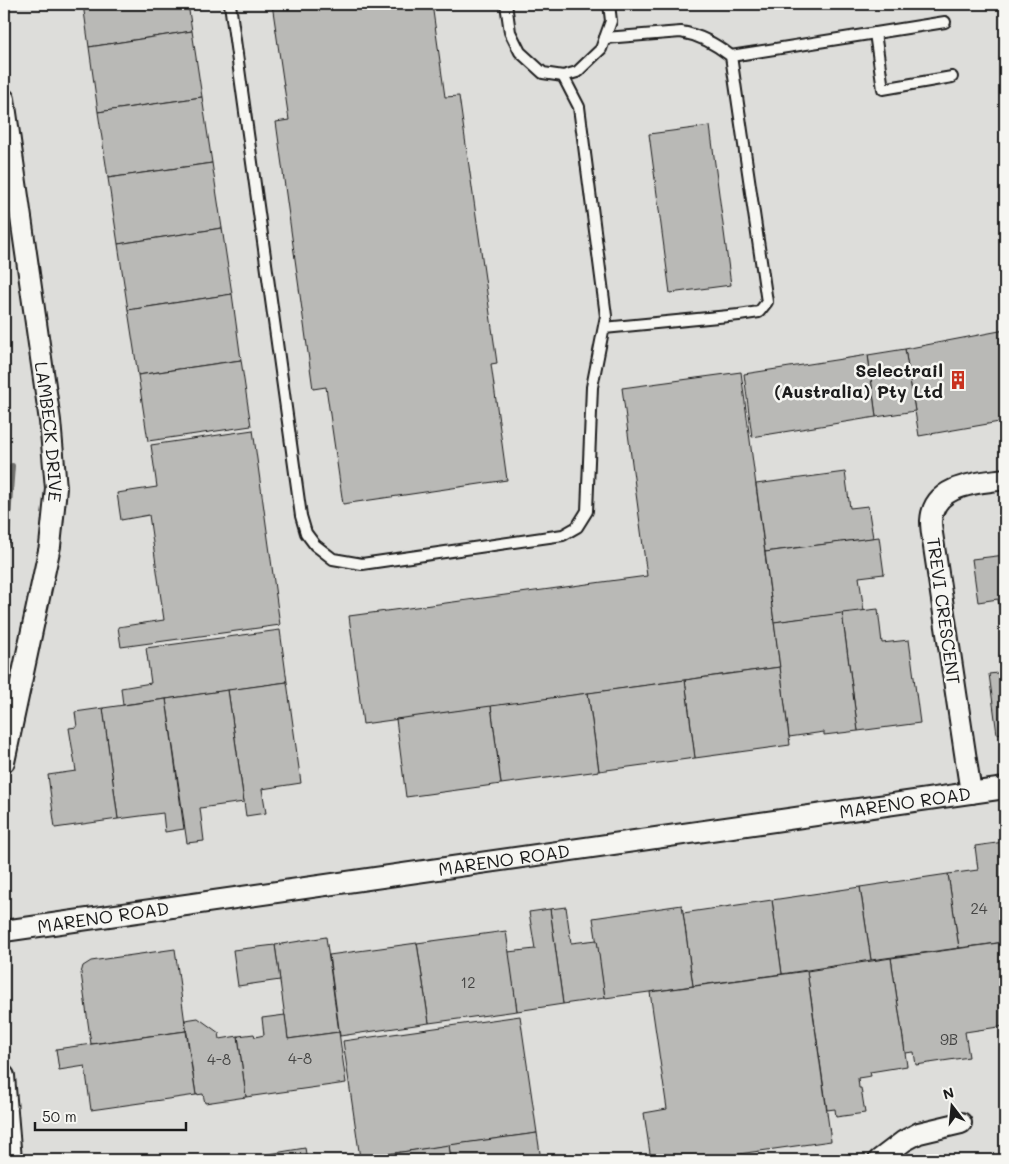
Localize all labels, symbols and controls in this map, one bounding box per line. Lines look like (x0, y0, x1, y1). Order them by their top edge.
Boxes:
place label: Selectrail (Australia) Pty Ltd (774, 358, 943, 403)
street label: LAMBECK DRIVE (30, 360, 68, 503)
building icon: Selectrail (Australia) Pty Ltd (947, 369, 969, 391)
street label: TREVI CRESCENT (922, 536, 966, 686)
street label: MARENO ROAD (837, 781, 972, 824)
street label: MARENO ROAD (437, 838, 571, 881)
street label: MARENO ROAD (36, 896, 170, 938)
house number: 24 (970, 898, 988, 918)
house number: 12 (460, 972, 476, 992)
house number: 9B (940, 1029, 958, 1049)
house number: 4-8 (288, 1048, 312, 1068)
house number: 4-8 (207, 1049, 231, 1069)
north arrow (926, 1082, 976, 1132)
text: N (941, 1082, 956, 1104)
scale bar (35, 1099, 186, 1131)
text: 50 m (42, 1106, 77, 1126)

